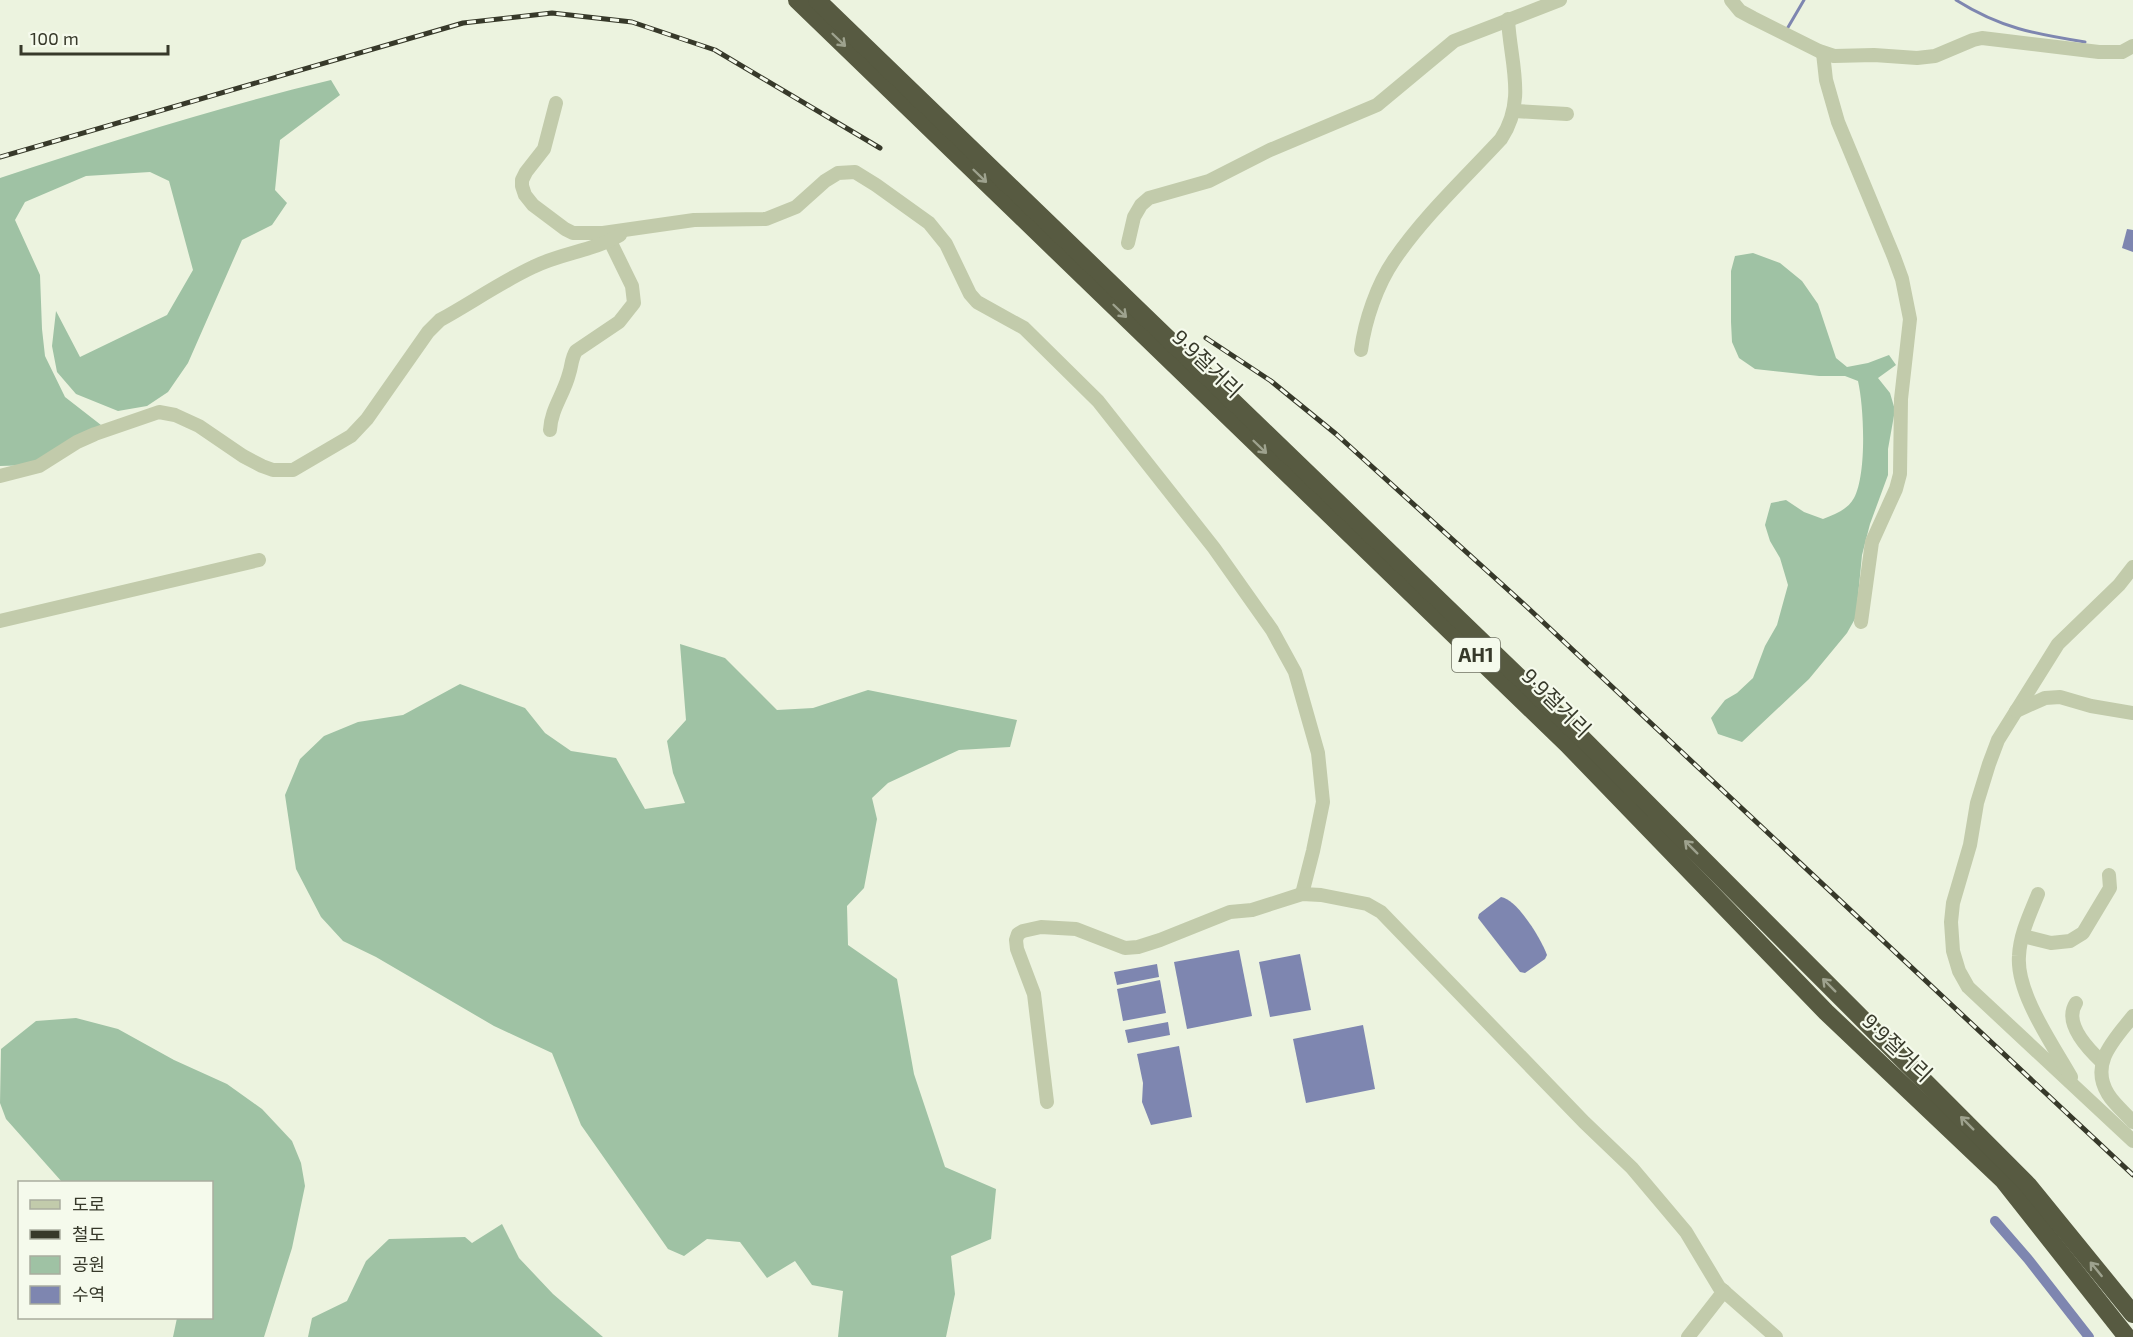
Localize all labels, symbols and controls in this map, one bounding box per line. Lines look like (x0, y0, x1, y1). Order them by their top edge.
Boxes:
scale bar (21, 18, 168, 56)
text: 100 m (30, 27, 79, 49)
one-way arrow (832, 33, 847, 48)
one-way arrow (972, 168, 987, 183)
one-way arrow (1112, 304, 1127, 319)
street label: 9·9절거리 (1168, 324, 1248, 402)
one-way arrow (1253, 439, 1268, 454)
road number: AH1 (1452, 638, 1500, 672)
street label: 9·9절거리 (1517, 662, 1597, 742)
one-way arrow (1684, 840, 1699, 855)
one-way arrow (1821, 978, 1836, 993)
street label: 9·9절거리 (1858, 1008, 1938, 1086)
one-way arrow (1959, 1116, 1974, 1131)
legend (18, 1181, 213, 1319)
text: 도로 (72, 1193, 105, 1215)
text: 철도 (72, 1223, 105, 1245)
text: 공원 (72, 1253, 105, 1275)
one-way arrow (2089, 1262, 2103, 1277)
text: 수역 (72, 1283, 105, 1305)

